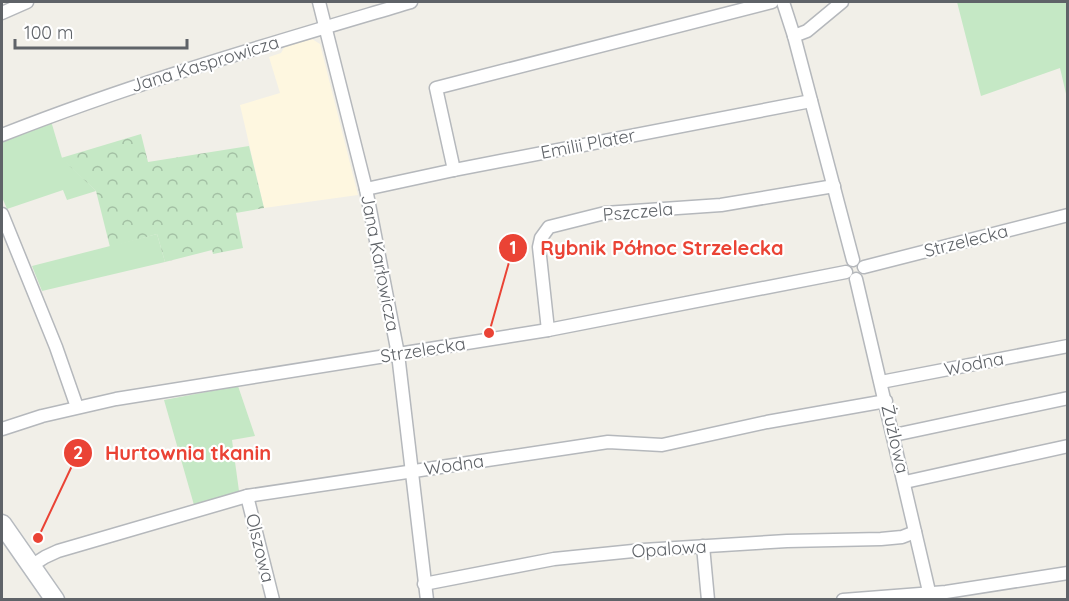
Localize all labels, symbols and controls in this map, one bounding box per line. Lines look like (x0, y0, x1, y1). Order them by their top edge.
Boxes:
scale bar (15, 12, 188, 50)
text: 100 m (24, 21, 73, 44)
street label: Jana Kasprowicza (128, 30, 282, 97)
street label: Emilii Plater (539, 123, 637, 164)
street label: Jana Karłowicza (356, 193, 405, 333)
street label: Pszczela (602, 197, 674, 226)
street label: Strzelecka (922, 219, 1010, 262)
callout: Rybnik Północ Strzelecka (498, 229, 796, 267)
text: Rybnik Północ Strzelecka (540, 235, 784, 260)
text: 1 (509, 236, 517, 259)
street label: Strzelecka (379, 331, 467, 368)
street label: Wodna (942, 346, 1006, 381)
street label: Żużlowa (876, 402, 915, 475)
callout: Hurtownia tkanin (63, 434, 283, 472)
text: Hurtownia tkanin (105, 440, 271, 465)
text: 2 (73, 441, 83, 464)
street label: Wodna (423, 449, 485, 480)
street label: Olszowa (241, 511, 280, 585)
street label: Opalowa (631, 534, 707, 563)

